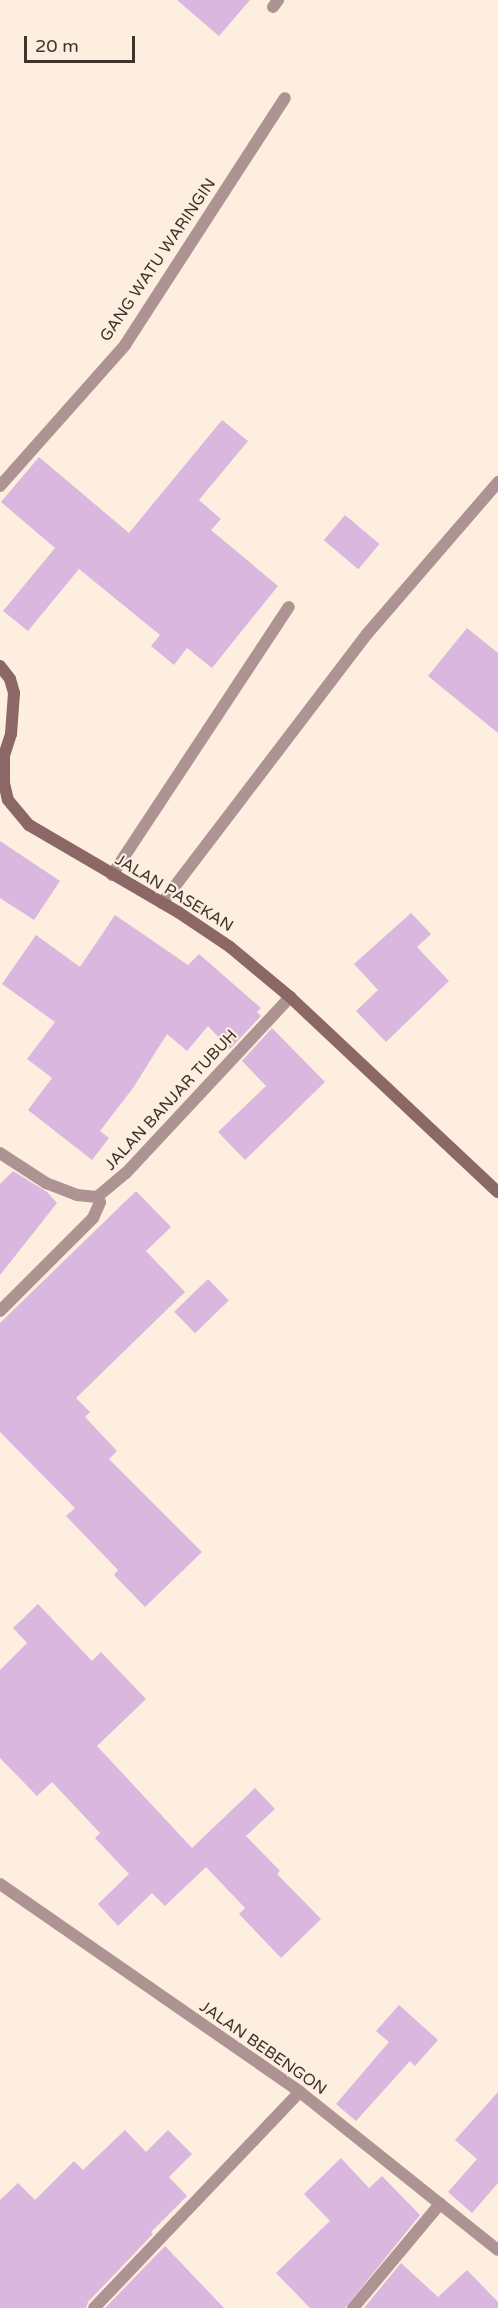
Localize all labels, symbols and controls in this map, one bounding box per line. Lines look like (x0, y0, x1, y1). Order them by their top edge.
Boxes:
scale bar (27, 24, 138, 62)
text: 20 m (35, 35, 79, 57)
street label: GANG WATU WARINGIN (96, 175, 220, 345)
street label: JALAN PASEKAN (111, 850, 237, 936)
street label: JALAN BANJAR TUBUH (101, 1026, 241, 1174)
street label: JALAN BEBENGON (196, 1997, 330, 2099)

